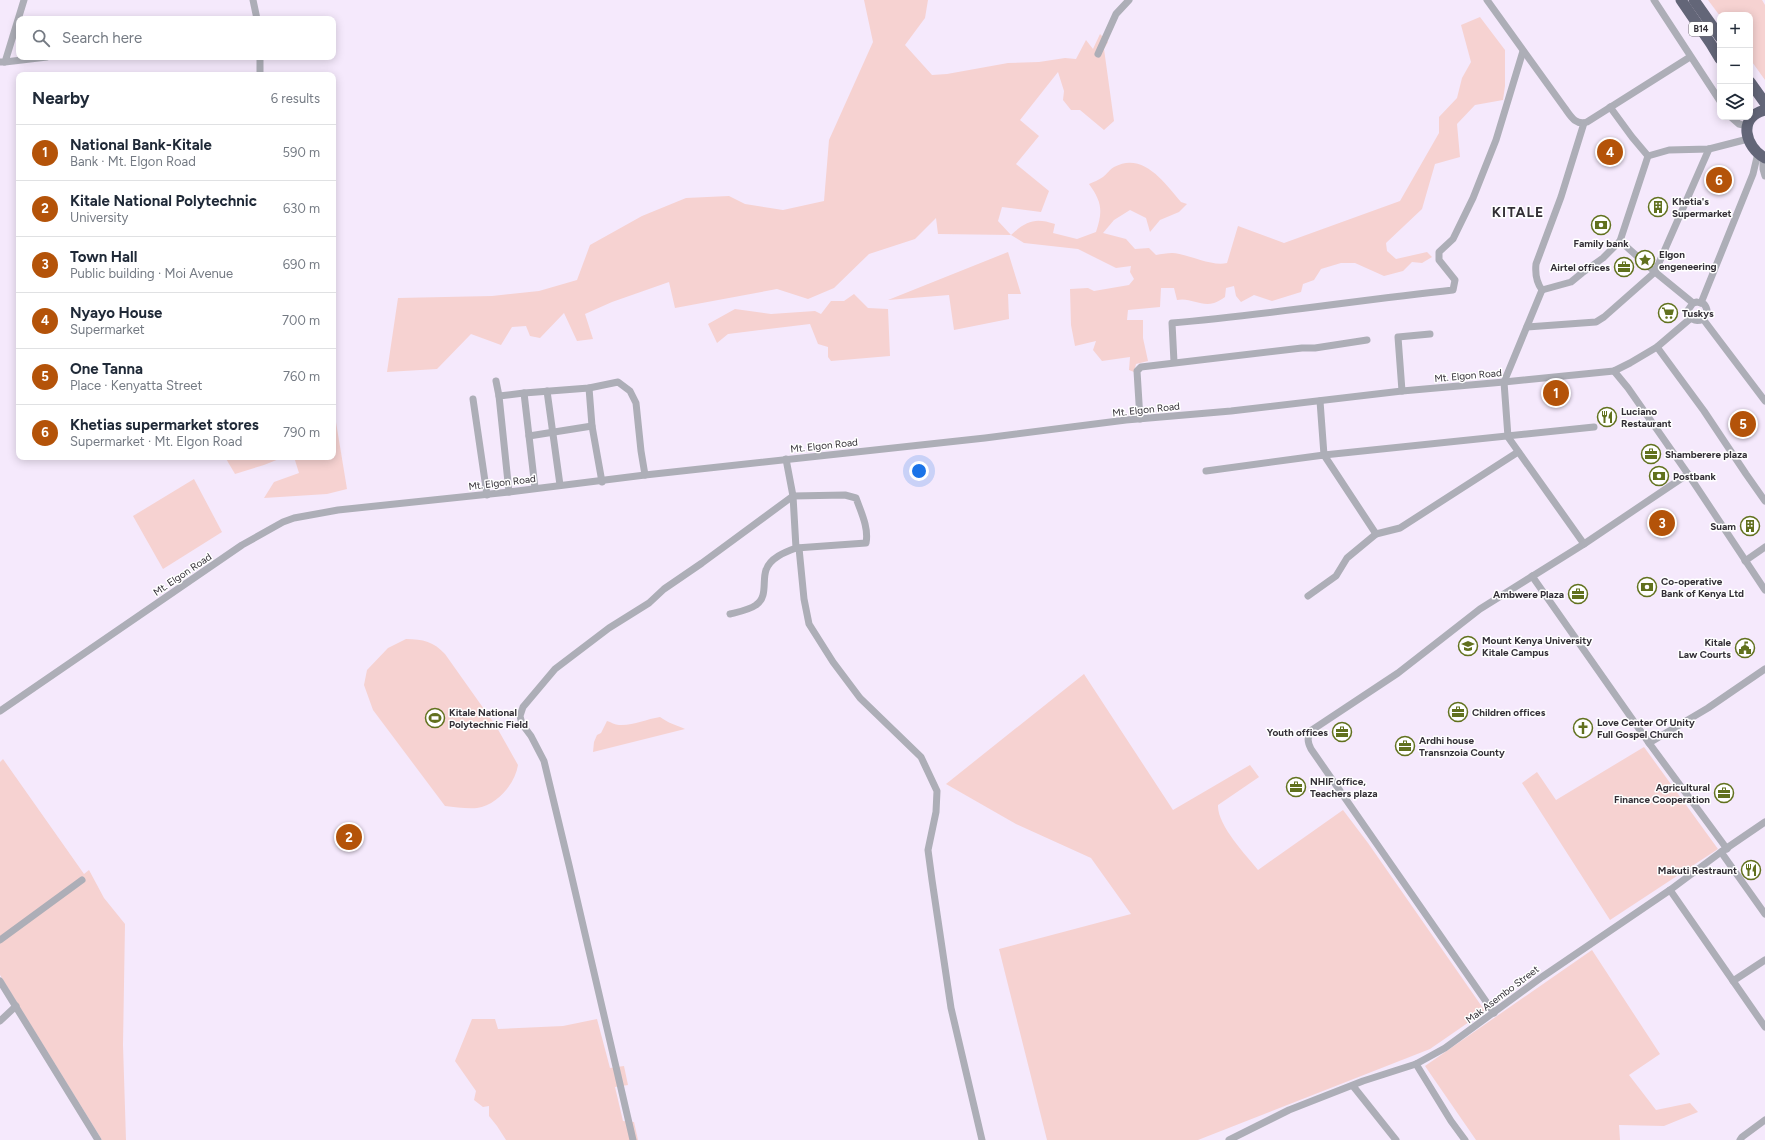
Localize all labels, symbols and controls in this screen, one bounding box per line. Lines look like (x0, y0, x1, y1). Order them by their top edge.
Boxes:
map controls (1717, 12, 1753, 120)
button: + (1717, 12, 1753, 48)
search box (16, 16, 336, 60)
road number: B14 (1689, 22, 1713, 36)
icon: search (30, 27, 52, 49)
text: Search here (62, 29, 142, 47)
button: − (1717, 48, 1753, 84)
button: layers (1717, 84, 1753, 120)
text: Nearby (32, 88, 90, 108)
text: 6 results (271, 91, 320, 106)
text: National Bank-Kitale (70, 136, 212, 154)
pin: 4 (1597, 137, 1623, 167)
text: 1 (42, 145, 48, 160)
text: 590 m (283, 145, 320, 160)
text: Bank · Mt. Elgon Road (70, 154, 196, 169)
pin: 6 (1706, 165, 1732, 195)
text: Kitale National Polytechnic (70, 192, 257, 210)
place label: Khetia's Supermarket (1672, 195, 1732, 220)
building icon: Khetia's Supermarket (1647, 196, 1669, 218)
text: 2 (41, 201, 49, 216)
text: 630 m (283, 201, 320, 216)
district label: KITALE (1492, 204, 1544, 221)
text: University (70, 210, 128, 225)
bank icon: Family bank (1590, 214, 1612, 236)
place label: Family bank (1573, 237, 1629, 250)
text: Town Hall (70, 248, 137, 266)
place label: Elgon engeneering (1659, 248, 1717, 273)
place icon: Elgon engeneering (1634, 249, 1656, 271)
office icon: Airtel offices (1613, 256, 1635, 278)
text: 3 (41, 257, 49, 272)
text: 690 m (283, 257, 320, 272)
place label: Airtel offices (1550, 261, 1610, 274)
text: Public building · Moi Avenue (70, 266, 233, 281)
supermarket icon: Tuskys (1657, 302, 1679, 324)
text: Nyayo House (70, 304, 162, 322)
place label: Tuskys (1682, 307, 1714, 320)
text: 4 (41, 313, 49, 328)
text: 700 m (282, 313, 320, 328)
text: Supermarket (70, 322, 145, 337)
text: One Tanna (70, 360, 143, 378)
street label: Mt. Elgon Road (1434, 366, 1502, 385)
text: 5 (41, 369, 49, 384)
text: 760 m (283, 369, 320, 384)
text: Place · Kenyatta Street (70, 378, 202, 393)
pin: 1 (1543, 378, 1569, 408)
street label: Mt. Elgon Road (1112, 399, 1181, 419)
place label: Luciano Restaurant (1621, 405, 1671, 430)
restaurant icon: Luciano Restaurant (1596, 406, 1618, 428)
pin: 5 (1730, 409, 1756, 439)
text: Khetias supermarket stores (70, 416, 259, 434)
text: 6 (41, 425, 49, 440)
text: 790 m (283, 425, 320, 440)
text: Supermarket · Mt. Elgon Road (70, 434, 242, 449)
street label: Mt. Elgon Road (790, 435, 859, 455)
office icon: Shamberere plaza (1640, 443, 1662, 465)
place label: Shamberere plaza (1665, 448, 1747, 461)
your location (909, 461, 929, 481)
bank icon: Postbank (1648, 465, 1670, 487)
place label: Postbank (1673, 470, 1716, 483)
street label: Mt. Elgon Road (468, 472, 537, 493)
pin: 3 (1649, 508, 1675, 538)
building icon: Suam (1739, 515, 1761, 537)
place label: Suam (1710, 520, 1736, 533)
street label: Mt. Elgon Road (151, 550, 214, 599)
place label: Co-operative Bank of Kenya Ltd (1661, 575, 1744, 600)
bank icon: Co-operative Bank of Kenya Ltd (1636, 576, 1658, 598)
office icon: Ambwere Plaza (1567, 583, 1589, 605)
place label: Ambwere Plaza (1493, 588, 1564, 601)
place label: Mount Kenya University Kitale Campus (1482, 634, 1592, 659)
school or university icon: Mount Kenya University Kitale Campus (1457, 635, 1479, 657)
place label: Kitale Law Courts (1679, 636, 1731, 661)
public building icon: Kitale Law Courts (1734, 637, 1756, 659)
office icon: Children offices (1447, 701, 1469, 723)
place label: Kitale National Polytechnic Field (449, 706, 528, 731)
place label: Children offices (1472, 706, 1546, 719)
sports icon: Kitale National Polytechnic Field (424, 707, 446, 729)
place label: Love Center Of Unity Full Gospel Church (1597, 716, 1695, 741)
church icon: Love Center Of Unity Full Gospel Church (1572, 717, 1594, 739)
office icon: Youth offices (1331, 721, 1353, 743)
place label: Youth offices (1267, 726, 1328, 739)
place label: Ardhi house Transnzoia County (1419, 734, 1505, 759)
office icon: Ardhi house Transnzoia County (1394, 735, 1416, 757)
place label: NHIF office, Teachers plaza (1310, 775, 1377, 800)
office icon: NHIF office, Teachers plaza (1285, 776, 1307, 798)
place label: Agricultural Finance Cooperation (1614, 781, 1710, 806)
office icon: Agricultural Finance Cooperation (1713, 782, 1735, 804)
pin: 2 (336, 822, 362, 852)
restaurant icon: Makuti Restraunt (1740, 859, 1762, 881)
place label: Makuti Restraunt (1658, 864, 1737, 877)
street label: Mak Asembo Street (1463, 962, 1542, 1026)

